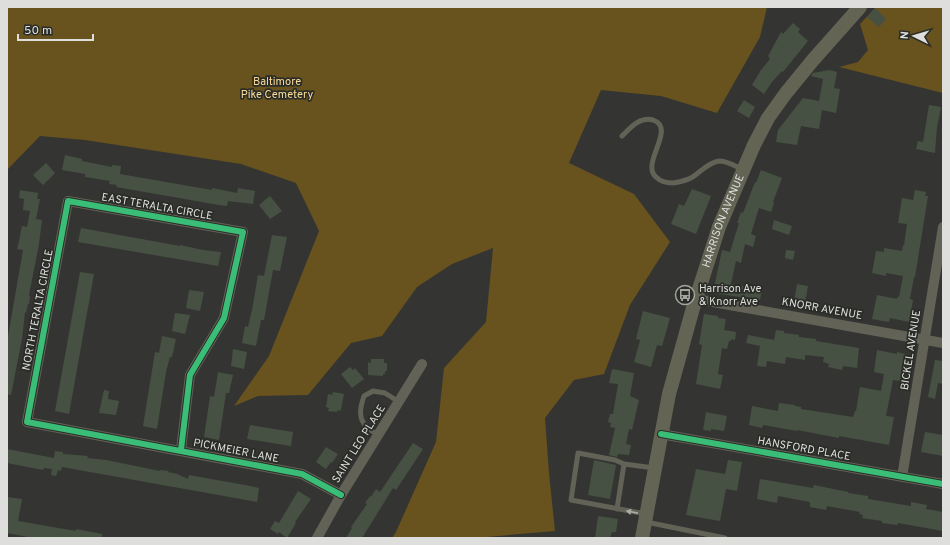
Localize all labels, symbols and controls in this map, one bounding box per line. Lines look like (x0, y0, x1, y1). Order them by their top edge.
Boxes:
scale bar (18, 16, 93, 42)
north arrow (894, 16, 934, 56)
text: 50 m (24, 23, 52, 39)
text: N (898, 31, 912, 40)
park label: Baltimore Pike Cemetery (241, 75, 313, 102)
street label: HARRISON AVENUE (699, 172, 748, 269)
street label: EAST TERALTA CIRCLE (100, 190, 214, 224)
street label: NORTH TERALTA CIRCLE (19, 248, 57, 372)
place label: Harrison Ave & Knorr Ave (699, 282, 762, 309)
bus stop icon: Harrison Ave & Knorr Ave (674, 284, 696, 306)
street label: KNORR AVENUE (781, 295, 863, 323)
street label: BICKEL AVENUE (898, 309, 924, 391)
street label: SAINT LEO PLACE (329, 402, 389, 486)
street label: HANSFORD PLACE (756, 434, 852, 464)
street label: PICKMEIER LANE (192, 436, 280, 466)
one-way arrow (625, 508, 638, 514)

